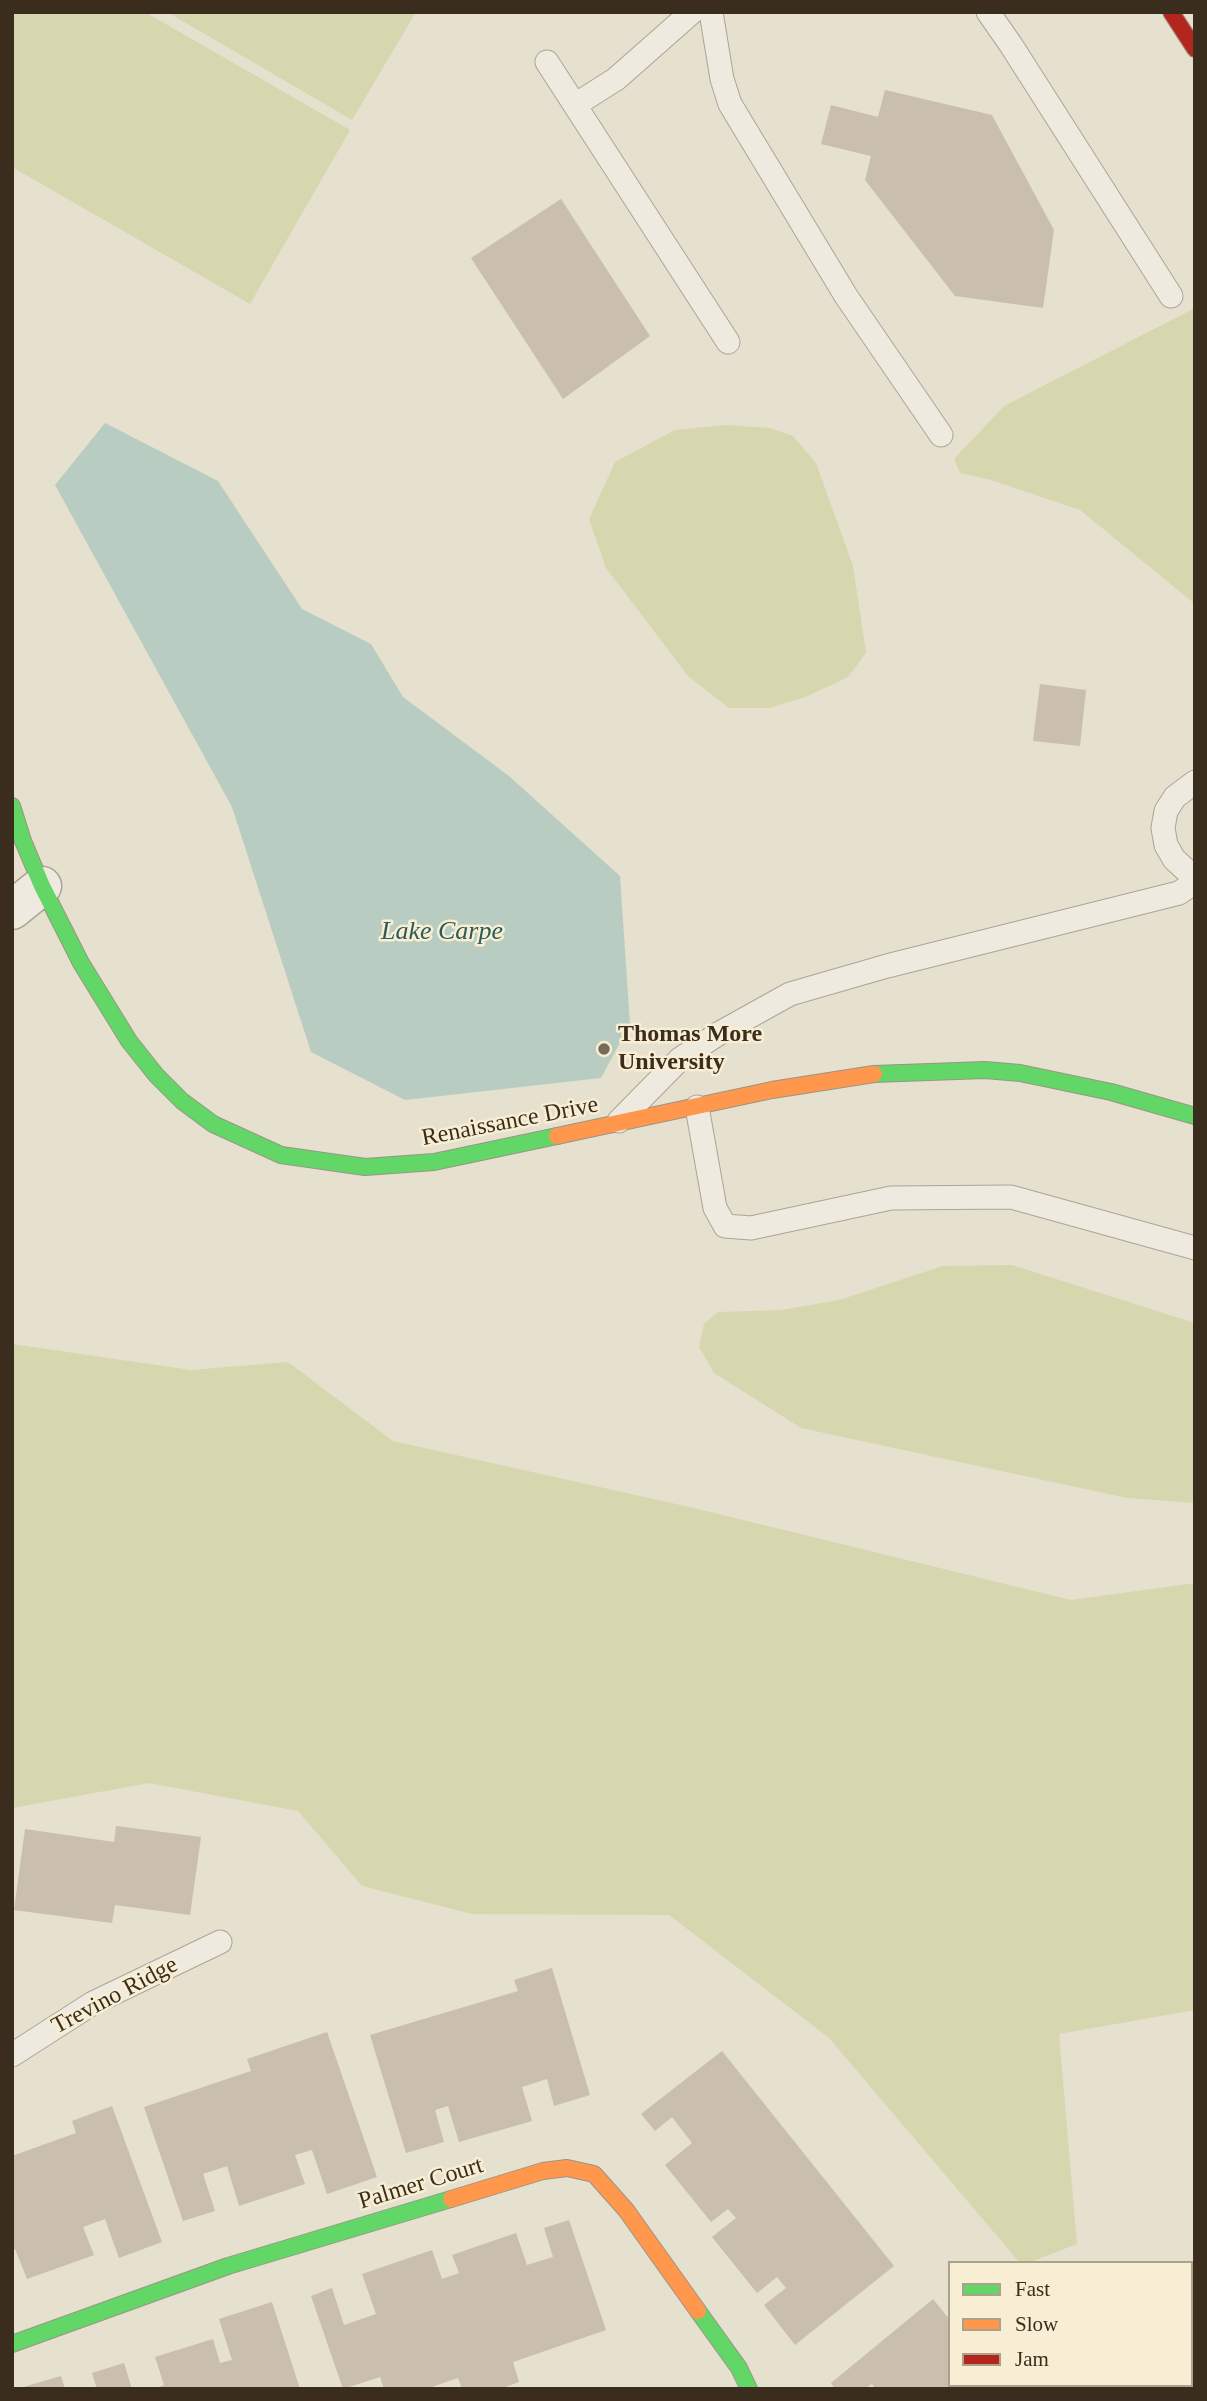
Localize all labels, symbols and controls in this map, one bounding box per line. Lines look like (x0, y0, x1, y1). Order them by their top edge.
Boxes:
water label: Lake Carpe (381, 916, 503, 948)
place label: Thomas More University (618, 1021, 762, 1077)
marker: Thomas More University (596, 1041, 612, 1057)
street label: Renaissance Drive (419, 1091, 601, 1153)
street label: Trevino Ridge (47, 1951, 183, 2041)
street label: Palmer Court (355, 2151, 487, 2217)
legend (948, 2261, 1193, 2387)
text: Fast (1015, 2277, 1050, 2301)
text: Slow (1015, 2312, 1058, 2336)
text: Jam (1015, 2347, 1049, 2371)

